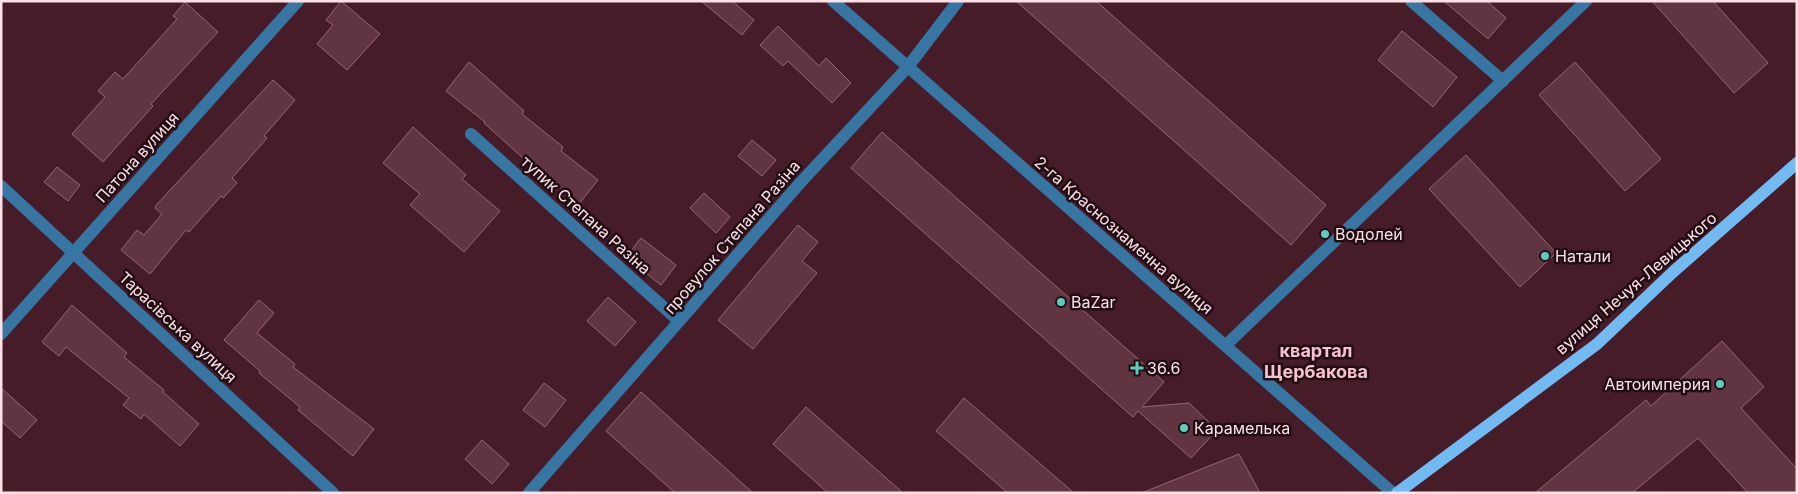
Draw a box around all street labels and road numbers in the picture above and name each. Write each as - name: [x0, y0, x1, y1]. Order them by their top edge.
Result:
- street label: Патона вулиця: [91, 108, 183, 206]
- street label: тупик Степана Разіна: [517, 151, 655, 279]
- street label: 2-га Краснознаменна вулиця: [1031, 152, 1217, 318]
- street label: провулок Степана Разіна: [660, 156, 804, 318]
- street label: вулиця Нечуя-Левицького: [1551, 208, 1721, 358]
- street label: Тарасівська вулиця: [115, 267, 241, 387]

